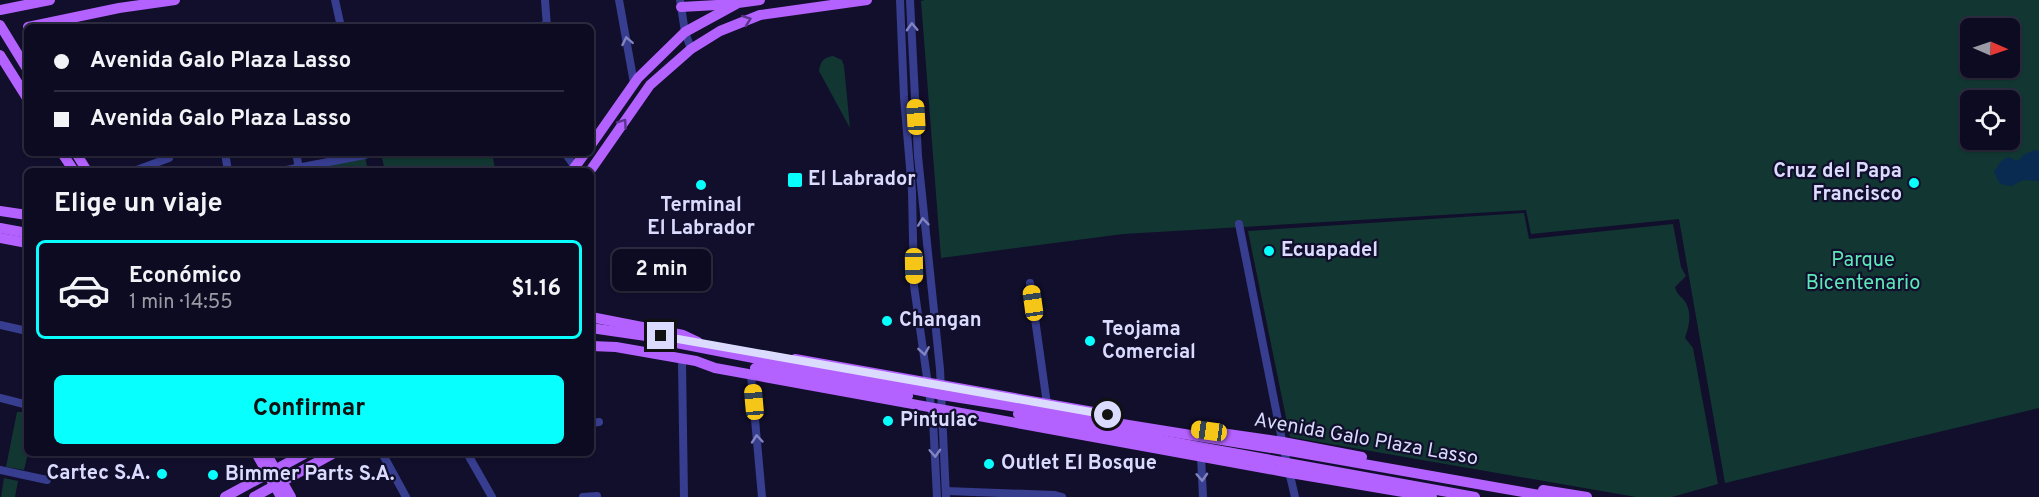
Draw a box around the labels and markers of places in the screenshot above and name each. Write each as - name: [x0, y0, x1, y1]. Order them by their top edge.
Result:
- place label: Cruz del Papa Francisco: [1773, 159, 1902, 208]
- place label: El Labrador: [808, 167, 916, 193]
- marker: El Labrador: [786, 171, 804, 189]
- marker: Cruz del Papa Francisco: [1907, 176, 1921, 190]
- marker: Terminal El Labrador: [694, 178, 708, 192]
- place label: Terminal El Labrador: [647, 193, 755, 242]
- place label: Ecuapadel: [1281, 238, 1378, 264]
- marker: Ecuapadel: [1262, 244, 1276, 258]
- place label: Changan: [899, 308, 982, 334]
- marker: Changan: [880, 314, 894, 328]
- place label: Teojama Comercial: [1102, 317, 1196, 366]
- marker: Teojama Comercial: [1083, 334, 1097, 348]
- place label: Pintulac: [900, 408, 978, 434]
- marker: Pintulac: [881, 414, 895, 428]
- place label: Outlet El Bosque: [1001, 451, 1157, 477]
- marker: Outlet El Bosque: [982, 457, 996, 471]
- place label: Cartec S.A.: [47, 461, 150, 487]
- place label: Bimmer Parts S.A.: [225, 462, 395, 488]
- marker: Cartec S.A.: [155, 467, 169, 481]
- marker: Bimmer Parts S.A.: [206, 468, 220, 482]

